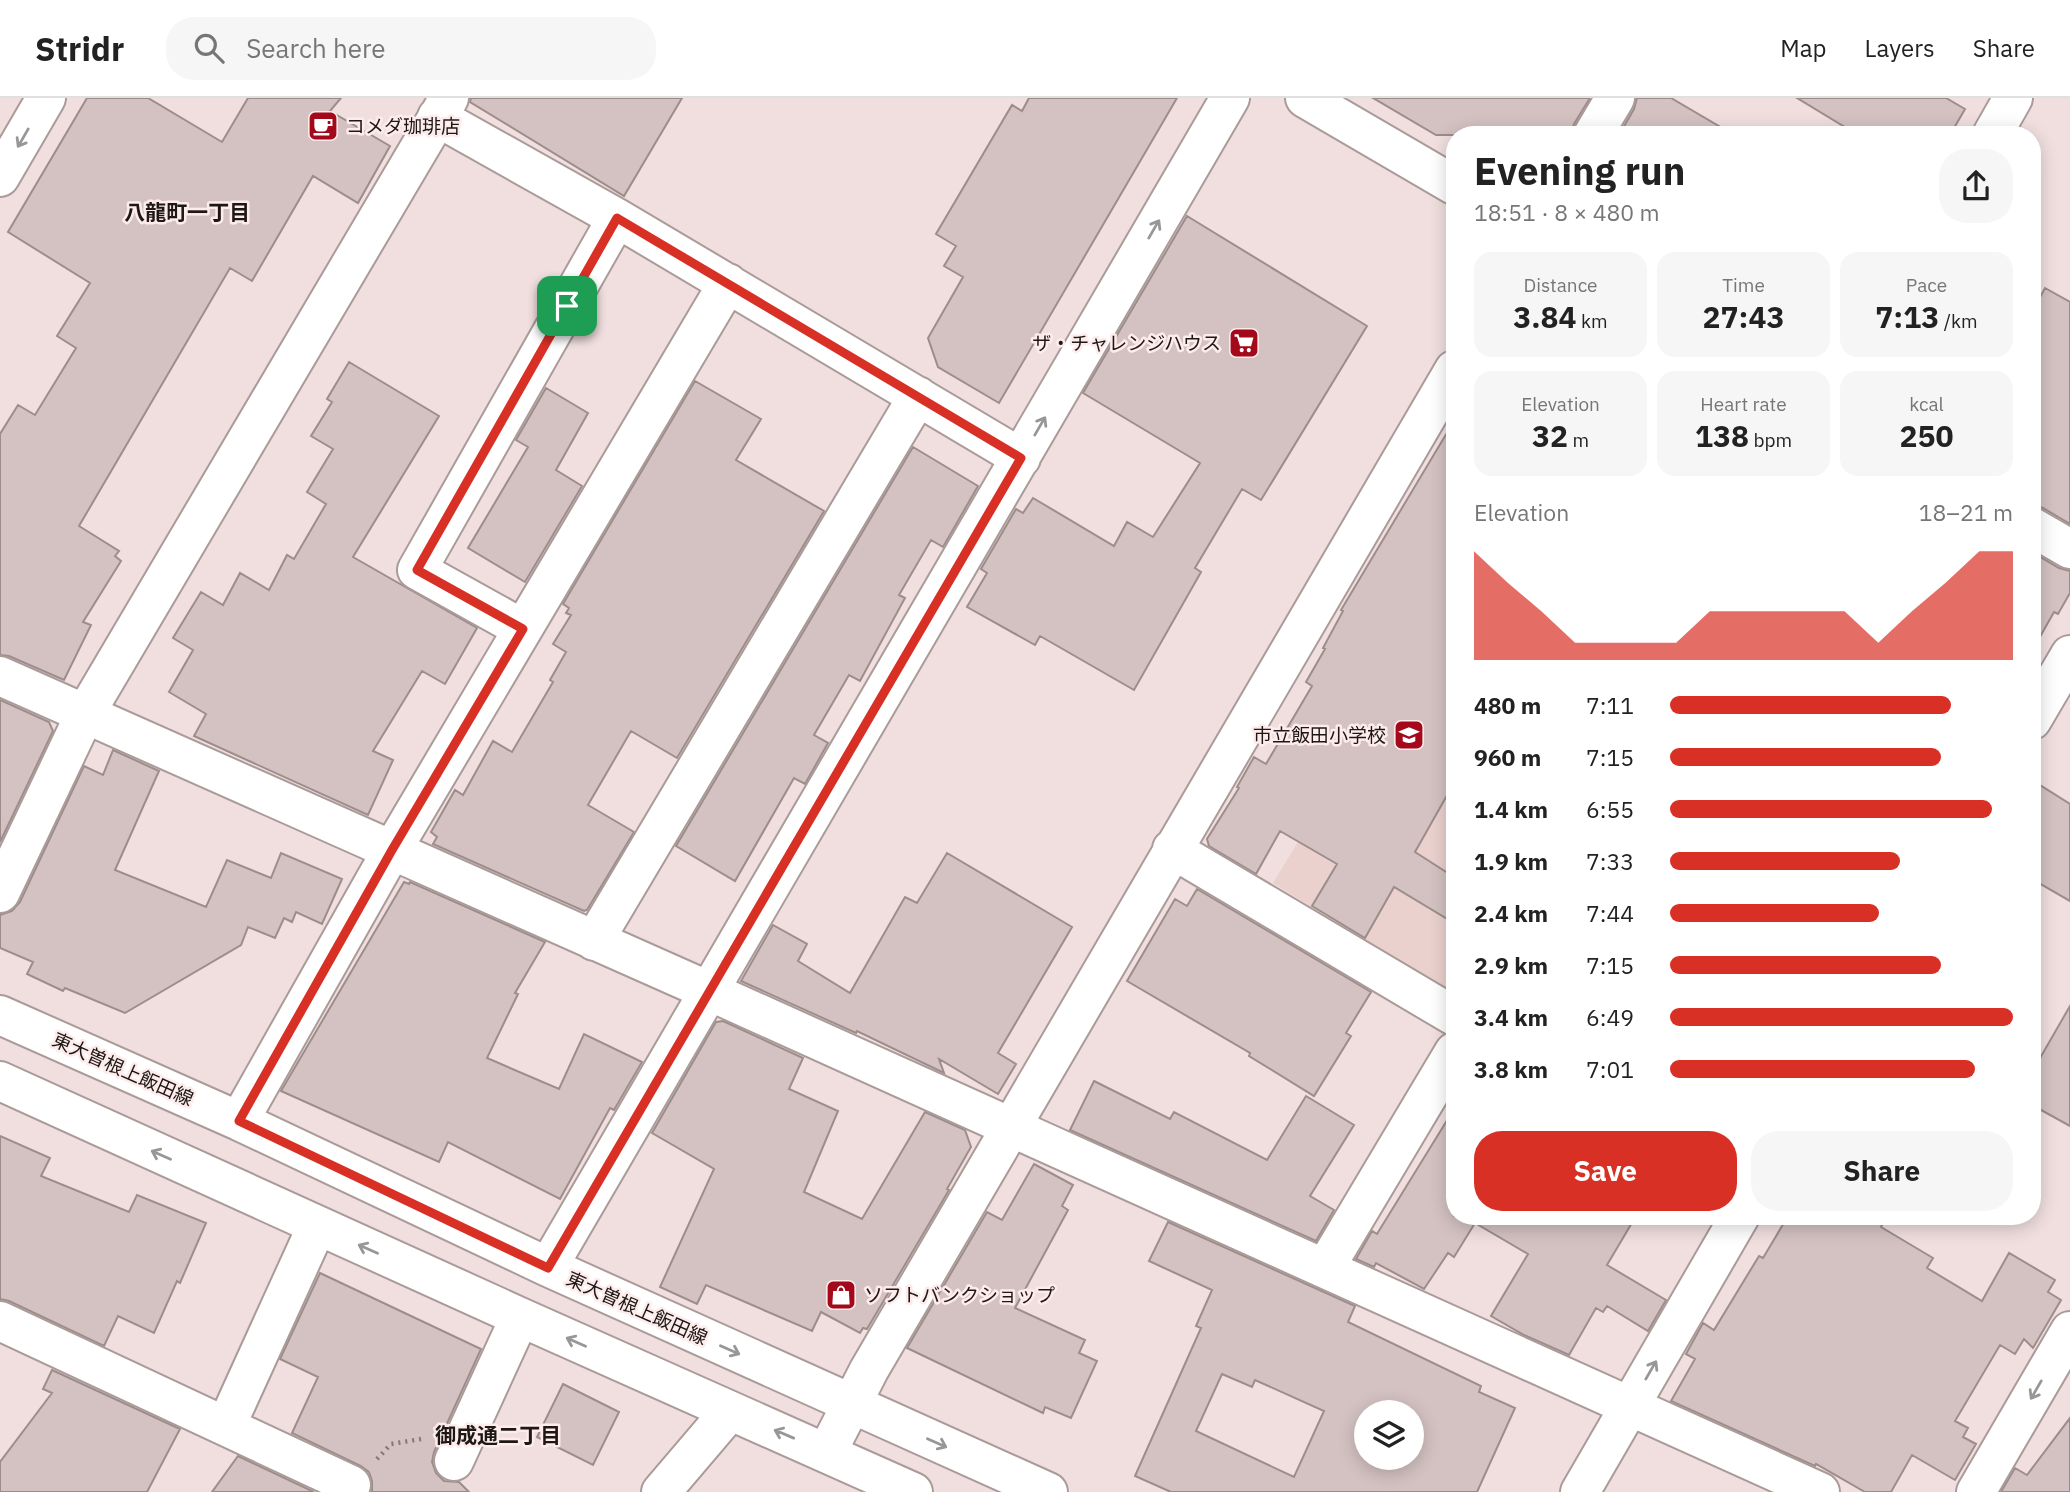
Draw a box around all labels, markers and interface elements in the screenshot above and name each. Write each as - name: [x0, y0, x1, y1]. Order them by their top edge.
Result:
- search box: [166, 17, 656, 80]
- text: Stridr: [35, 27, 124, 70]
- icon: search: [190, 29, 228, 67]
- text: Search here: [246, 31, 386, 65]
- text: Map: [1780, 32, 1827, 64]
- text: Layers: [1865, 32, 1935, 64]
- text: Share: [1973, 32, 2035, 64]
- cafe icon: コメダ珈琲店: [306, 109, 340, 143]
- place label: コメダ珈琲店: [346, 114, 460, 138]
- one-way arrow: [16, 127, 30, 147]
- text: Evening run: [1474, 146, 1685, 195]
- button: share: [1939, 149, 2013, 223]
- text: 18:51 · 8 × 480 m: [1474, 197, 1660, 227]
- district label: 八龍町一丁目: [124, 198, 250, 226]
- one-way arrow: [1147, 220, 1161, 240]
- text: Distance: [1523, 273, 1598, 297]
- text: Time: [1722, 273, 1765, 297]
- text: Pace: [1906, 273, 1947, 297]
- pin: [537, 276, 597, 336]
- icon: arrive: [548, 287, 586, 325]
- text: 3.84: [1513, 297, 1577, 336]
- text: 27:43: [1703, 297, 1784, 336]
- text: 7:13: [1875, 297, 1939, 336]
- text: km: [1577, 309, 1608, 333]
- text: /km: [1939, 309, 1978, 333]
- supermarket icon: ザ・チャレンジハウス: [1227, 326, 1261, 360]
- place label: ザ・チャレンジハウス: [1032, 331, 1221, 355]
- text: Elevation: [1521, 392, 1600, 416]
- text: Heart rate: [1700, 392, 1787, 416]
- text: kcal: [1909, 392, 1944, 416]
- one-way arrow: [1033, 416, 1047, 436]
- text: 32: [1532, 416, 1568, 455]
- text: 138: [1695, 416, 1749, 455]
- text: 250: [1900, 416, 1954, 455]
- text: m: [1568, 428, 1589, 452]
- text: bpm: [1749, 428, 1792, 452]
- text: Elevation: [1474, 497, 1569, 527]
- text: 18–21 m: [1919, 497, 2013, 527]
- text: 480 m: [1474, 690, 1541, 720]
- text: 7:11: [1586, 690, 1634, 720]
- school or university icon: 市立飯田小学校: [1392, 718, 1426, 752]
- place label: 市立飯田小学校: [1253, 723, 1386, 747]
- text: 960 m: [1474, 742, 1541, 772]
- text: 7:15: [1586, 742, 1634, 772]
- text: 1.4 km: [1474, 794, 1548, 824]
- text: 6:55: [1586, 794, 1634, 824]
- text: 1.9 km: [1474, 846, 1548, 876]
- text: 7:33: [1586, 846, 1634, 876]
- text: 2.4 km: [1474, 898, 1548, 928]
- text: 7:44: [1586, 898, 1634, 928]
- text: 2.9 km: [1474, 950, 1548, 980]
- text: 7:15: [1586, 950, 1634, 980]
- text: 3.4 km: [1474, 1002, 1548, 1032]
- text: 6:49: [1586, 1002, 1634, 1032]
- street label: 東大曽根上飯田線: [49, 1027, 197, 1111]
- text: 3.8 km: [1474, 1054, 1548, 1084]
- text: 7:01: [1586, 1054, 1634, 1084]
- button: Save: [1474, 1131, 1737, 1211]
- button: Share: [1751, 1131, 2013, 1211]
- one-way arrow: [151, 1148, 172, 1161]
- one-way arrow: [358, 1242, 379, 1255]
- street label: 東大曽根上飯田線: [563, 1266, 711, 1350]
- shop icon: ソフトバンクショップ: [824, 1278, 858, 1312]
- place label: ソフトバンクショップ: [864, 1283, 1055, 1307]
- one-way arrow: [565, 1335, 587, 1348]
- one-way arrow: [719, 1344, 740, 1357]
- one-way arrow: [1644, 1360, 1658, 1380]
- one-way arrow: [2028, 1380, 2042, 1400]
- map controls: [1354, 1400, 1424, 1470]
- button: layers: [1354, 1400, 1424, 1470]
- district label: 御成通二丁目: [435, 1421, 561, 1449]
- one-way arrow: [773, 1427, 795, 1440]
- one-way arrow: [926, 1437, 948, 1450]

